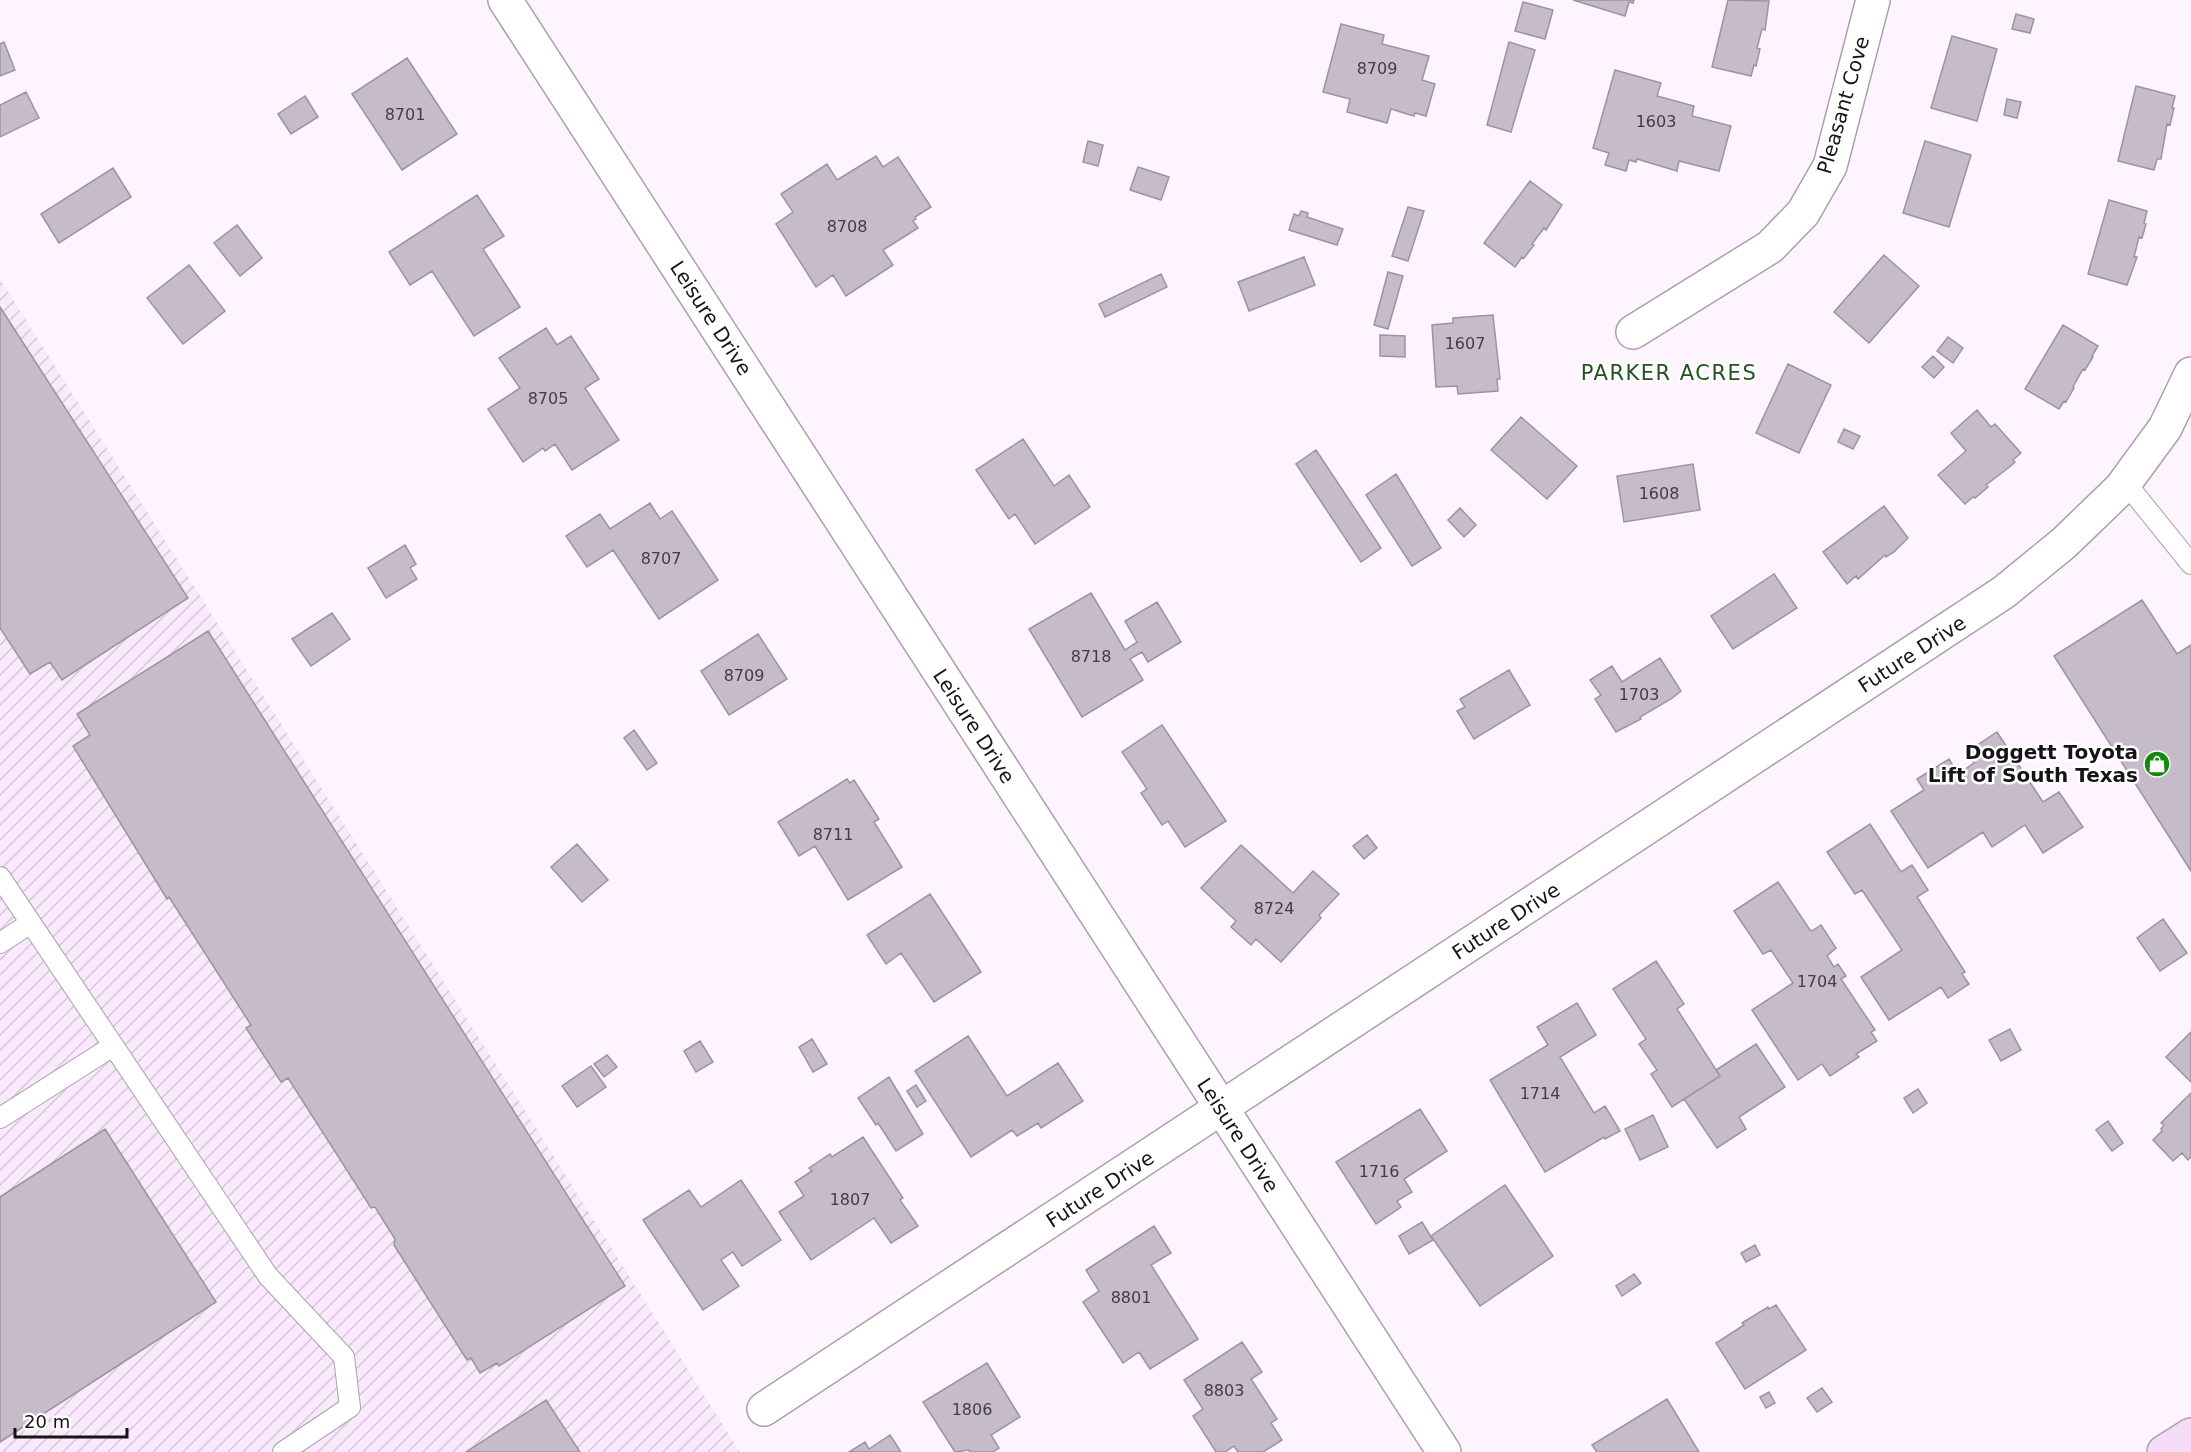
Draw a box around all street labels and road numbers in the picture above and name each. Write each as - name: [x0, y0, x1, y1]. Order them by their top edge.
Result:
- street label: Pleasant Cove: [1812, 33, 1874, 177]
- street label: Leisure Drive: [665, 256, 757, 380]
- street label: Future Drive: [1854, 610, 1970, 698]
- street label: Leisure Drive: [928, 664, 1020, 788]
- street label: Future Drive: [1448, 877, 1564, 965]
- street label: Leisure Drive: [1192, 1073, 1284, 1197]
- street label: Future Drive: [1042, 1145, 1158, 1233]

